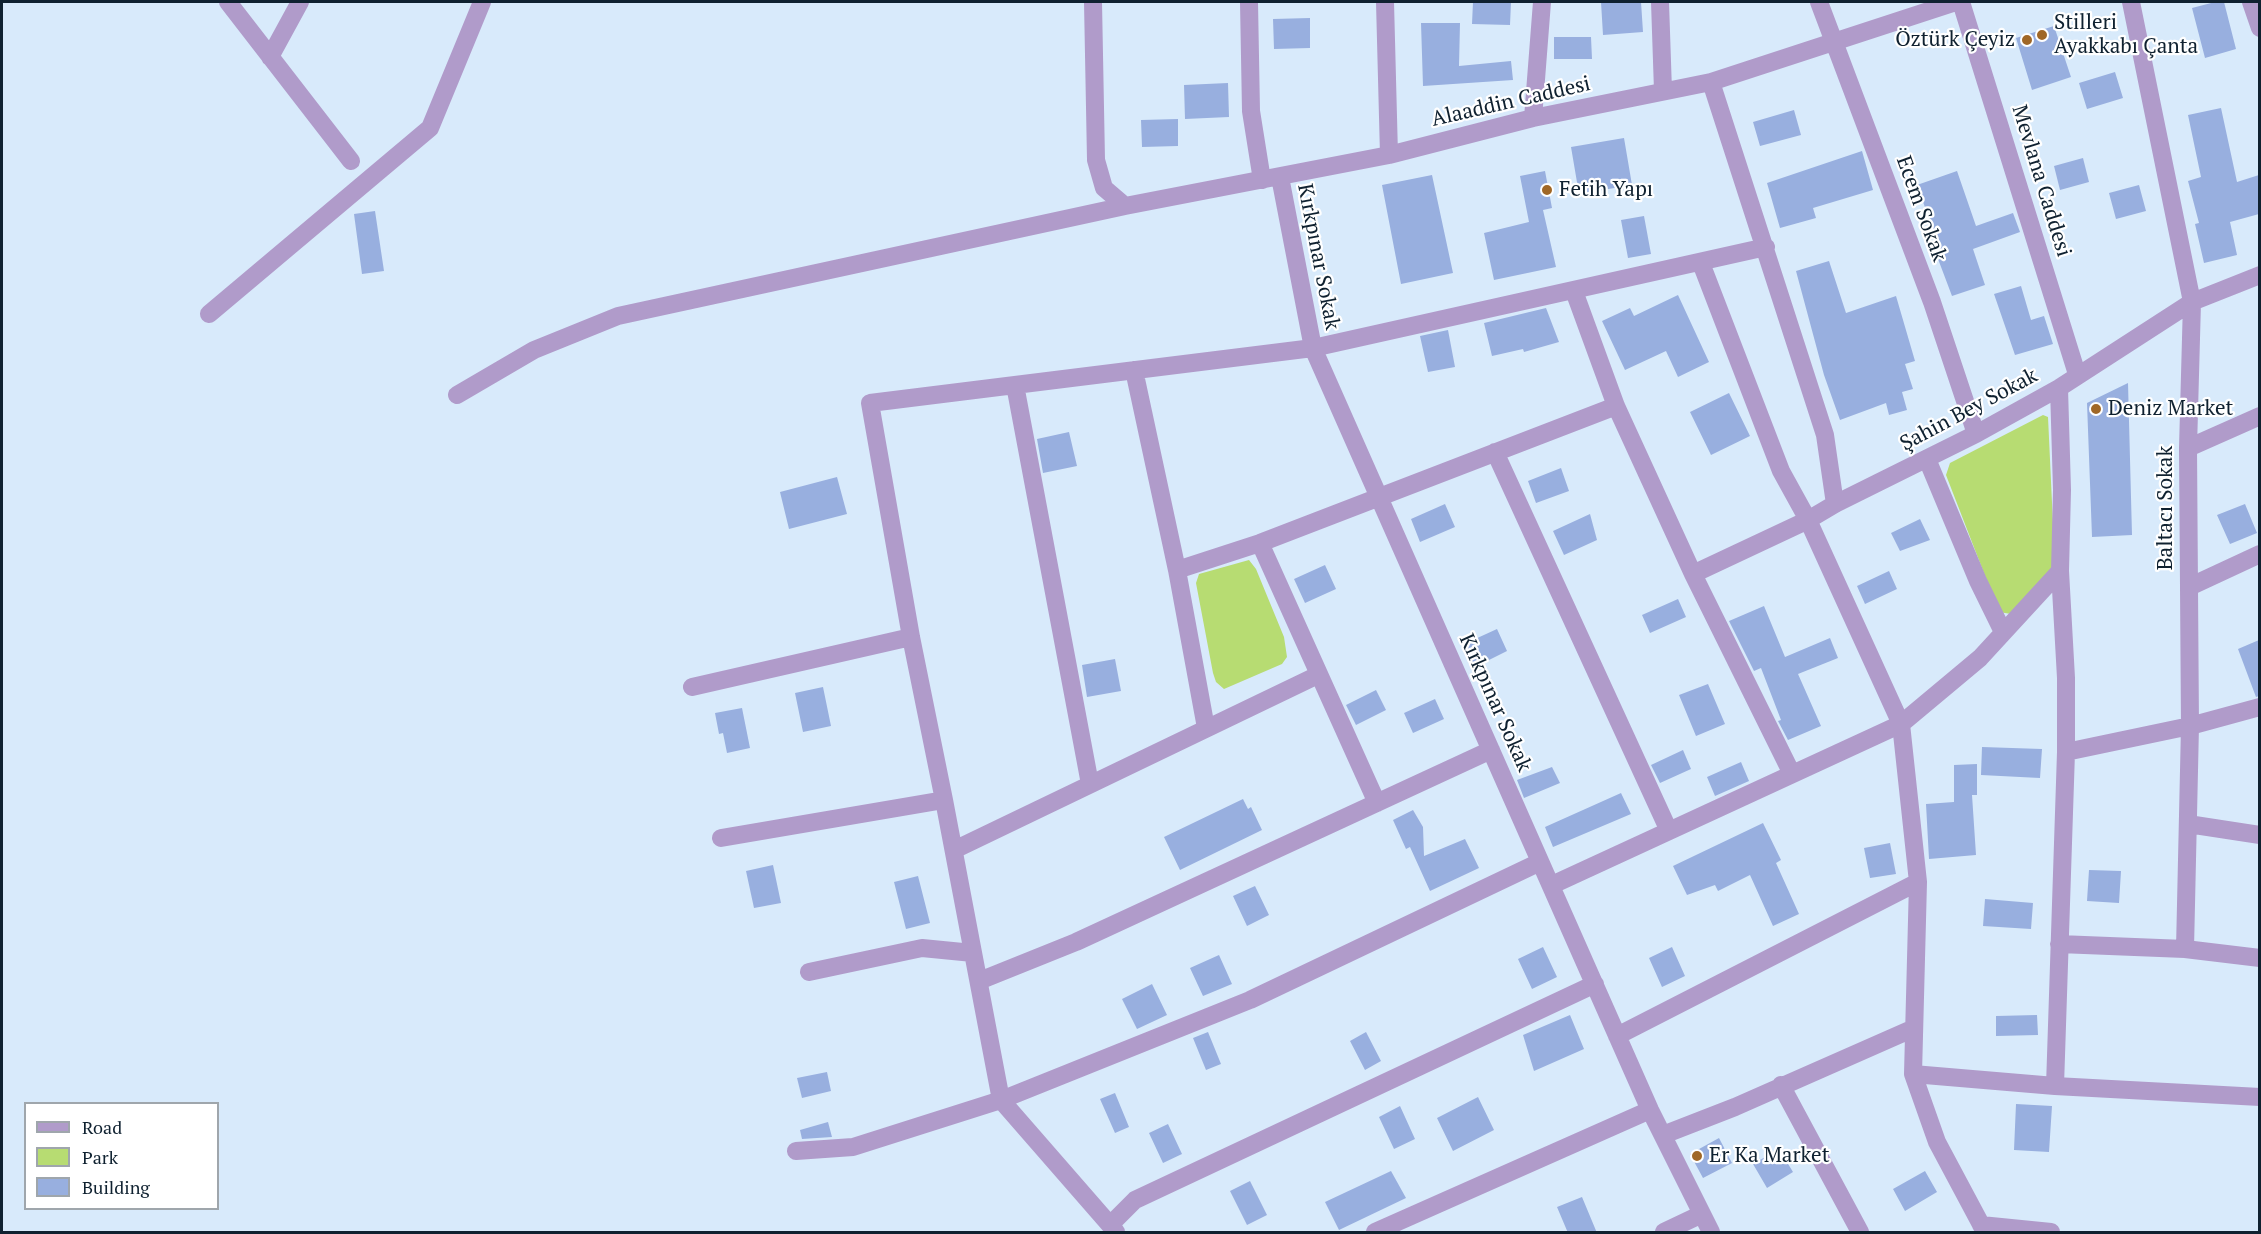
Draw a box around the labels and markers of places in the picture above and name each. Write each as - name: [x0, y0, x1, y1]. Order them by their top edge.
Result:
- place label: Stilleri Ayakkabı Çanta: [2054, 10, 2198, 60]
- place label: Öztürk Çeyiz: [1895, 27, 2015, 53]
- marker: Stilleri Ayakkabı Çanta: [2035, 28, 2049, 42]
- marker: Öztürk Çeyiz: [2020, 33, 2034, 47]
- place label: Fetih Yapı: [1559, 177, 1653, 203]
- marker: Fetih Yapı: [1540, 183, 1554, 197]
- place label: Deniz Market: [2108, 396, 2233, 422]
- marker: Deniz Market: [2089, 402, 2103, 416]
- place label: Er Ka Market: [1709, 1143, 1829, 1169]
- marker: Er Ka Market: [1690, 1149, 1704, 1163]

